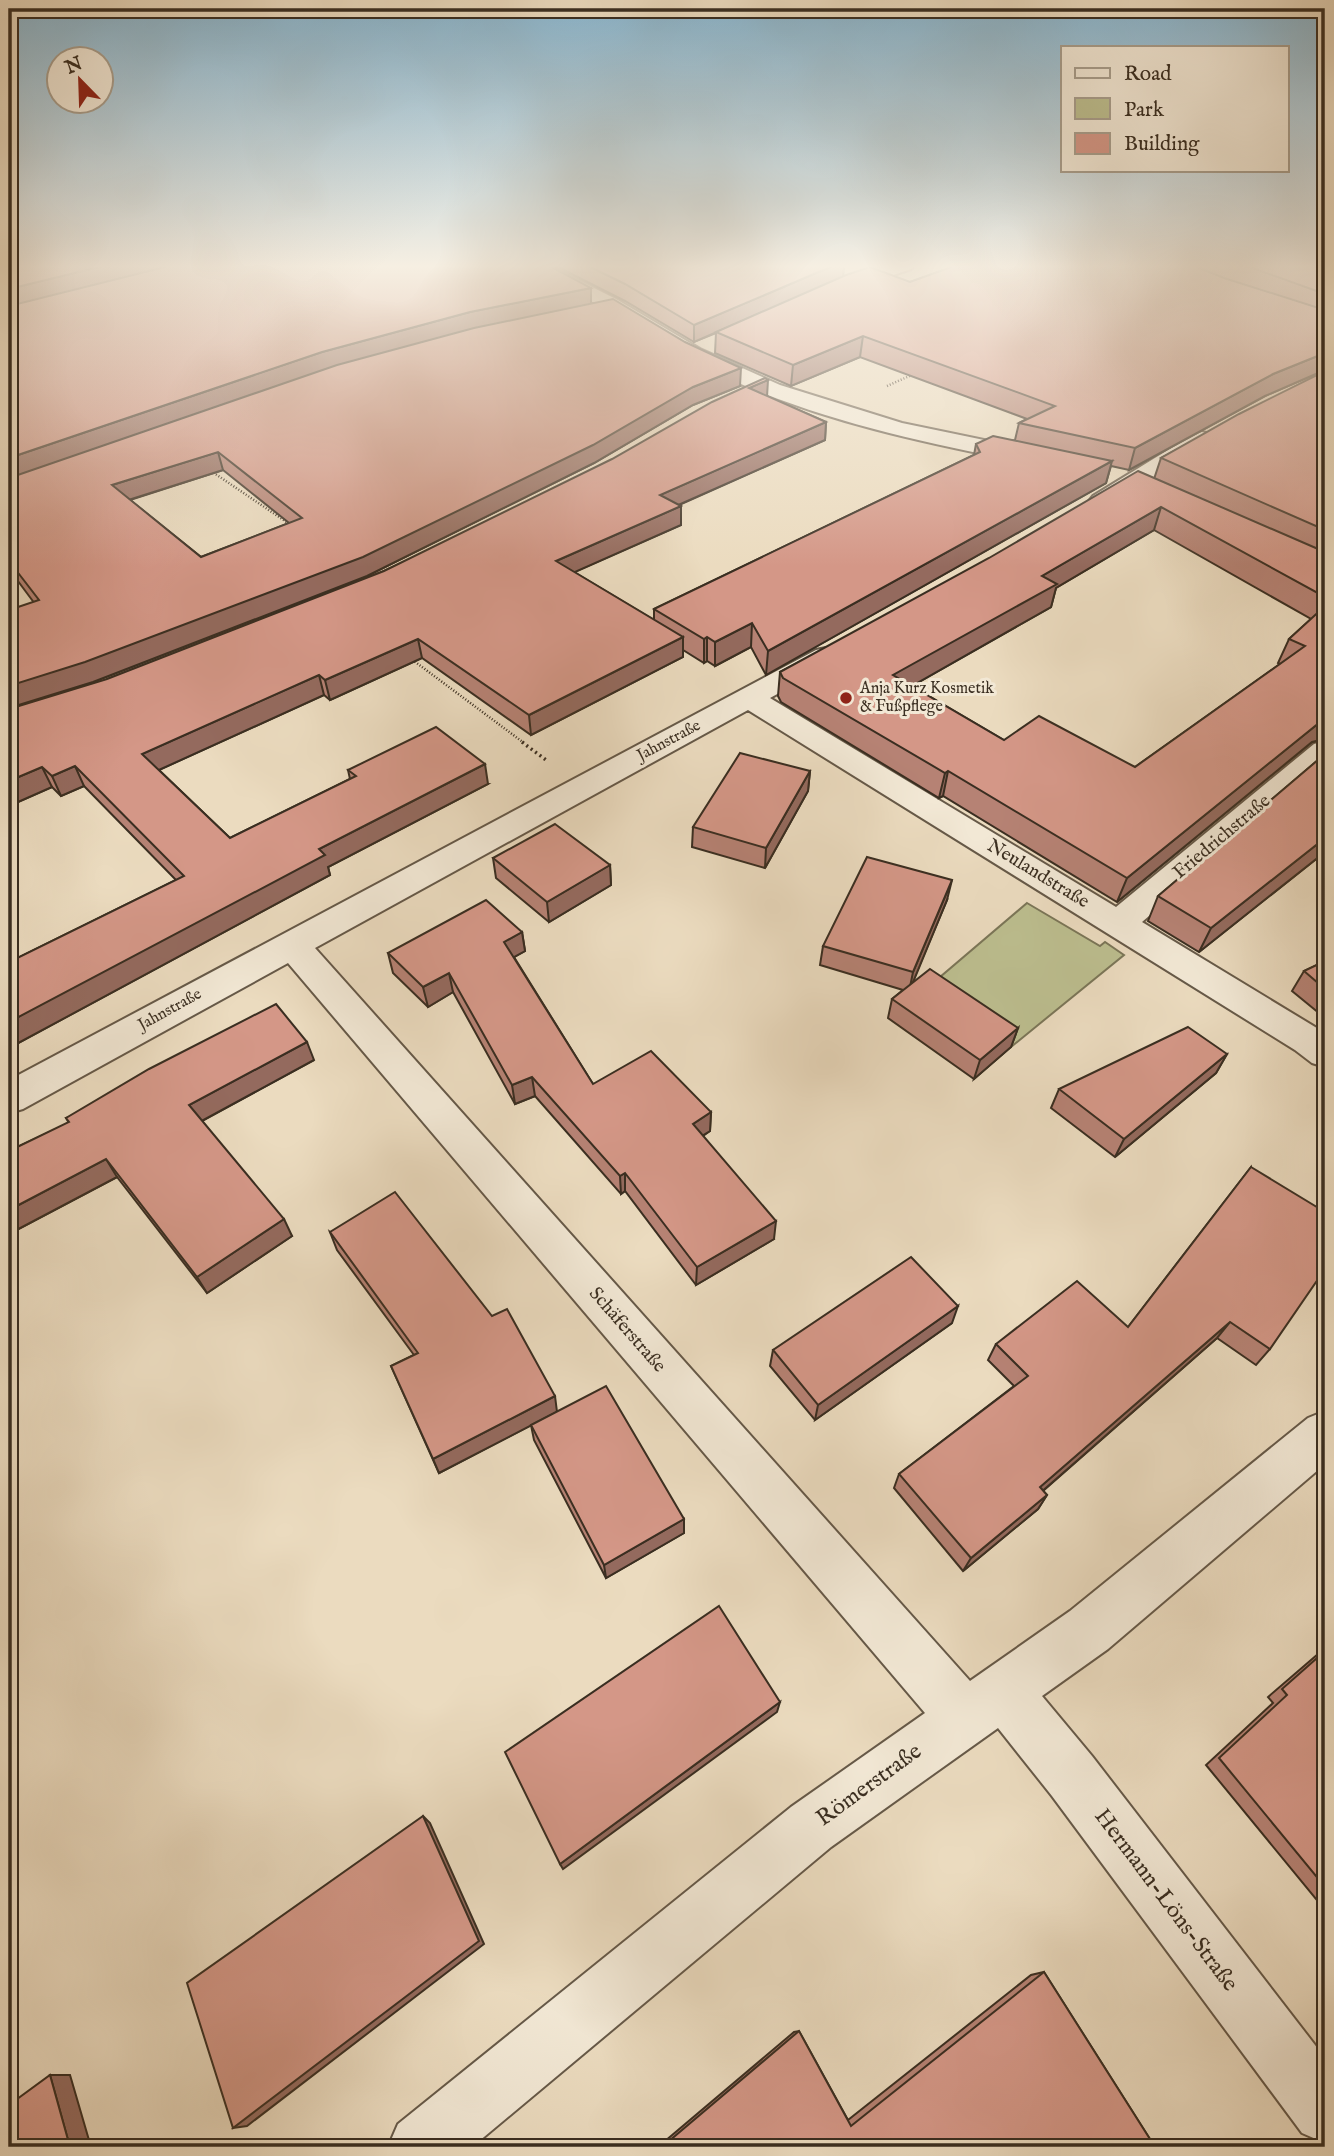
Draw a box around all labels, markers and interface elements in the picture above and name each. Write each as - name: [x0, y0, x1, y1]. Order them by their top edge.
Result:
- north arrow: [46, 46, 116, 116]
- legend: [1061, 46, 1288, 172]
- text: N: [61, 52, 87, 81]
- text: Road: [1124, 61, 1172, 88]
- text: Park: [1124, 97, 1165, 124]
- text: Building: [1124, 131, 1200, 158]
- place label: Anja Kurz Kosmetik & Fußpflege: [859, 679, 994, 717]
- marker: Anja Kurz Kosmetik & Fußpflege: [838, 690, 854, 706]
- street label: Jahnstraße: [632, 716, 704, 767]
- street label: Friedrichstraße: [1168, 789, 1276, 885]
- street label: Neulandstraße: [982, 834, 1094, 914]
- street label: Jahnstraße: [133, 984, 205, 1037]
- street label: Schäferstraße: [583, 1282, 671, 1378]
- street label: Römerstraße: [811, 1737, 927, 1833]
- street label: Hermann-Löns-Straße: [1088, 1803, 1244, 1997]

